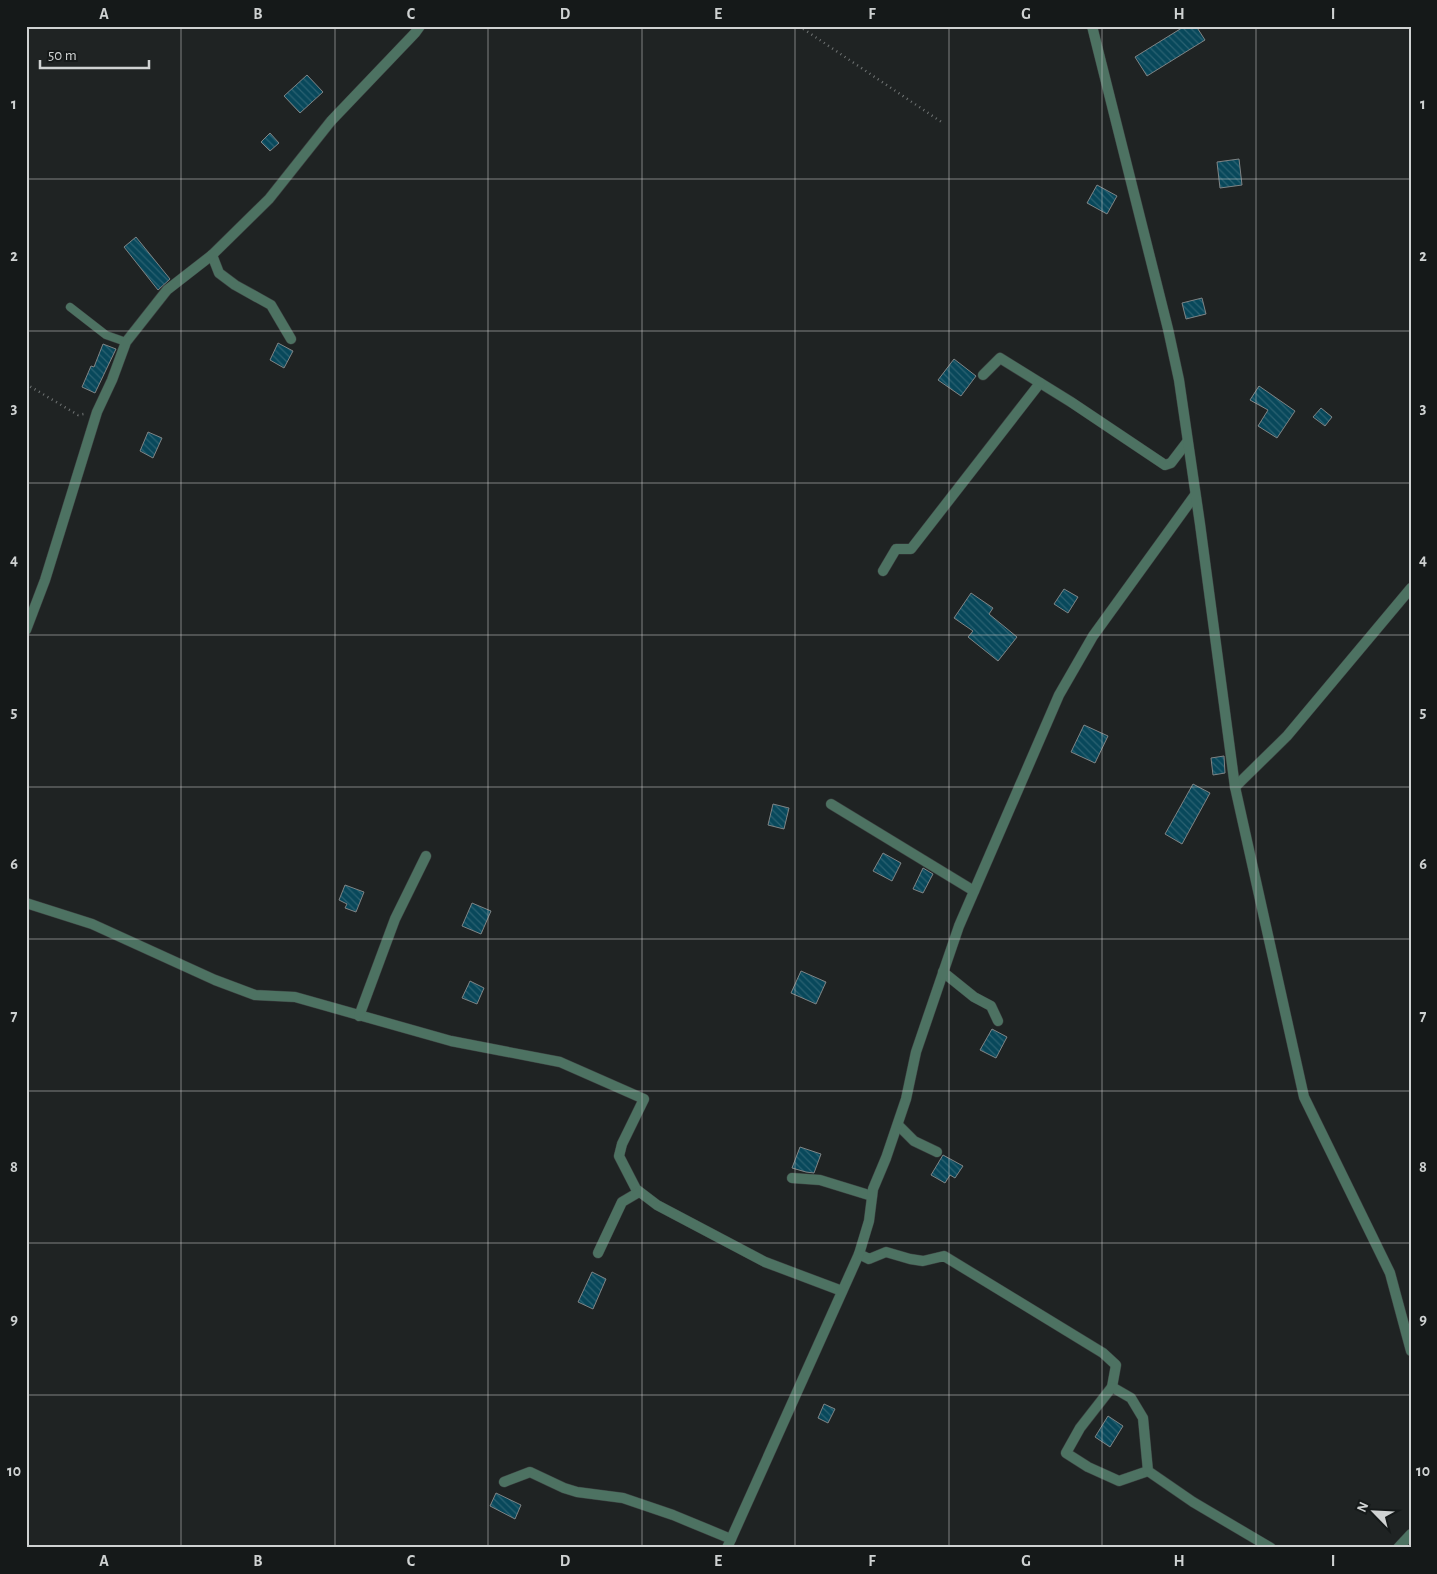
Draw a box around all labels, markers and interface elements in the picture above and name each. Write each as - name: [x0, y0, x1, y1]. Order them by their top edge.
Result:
- text: A: [99, 6, 109, 22]
- text: B: [253, 6, 263, 22]
- text: C: [407, 6, 416, 22]
- text: D: [560, 6, 571, 22]
- text: E: [714, 6, 722, 22]
- text: F: [868, 6, 876, 22]
- text: G: [1021, 6, 1031, 22]
- text: H: [1173, 6, 1185, 22]
- text: I: [1331, 6, 1335, 22]
- scale bar: [40, 38, 149, 70]
- text: 50 m: [48, 48, 77, 63]
- text: 1: [11, 96, 17, 112]
- text: 1: [1420, 96, 1426, 112]
- text: 2: [10, 248, 18, 264]
- text: 2: [1419, 248, 1427, 264]
- text: 3: [11, 400, 18, 416]
- text: 3: [1420, 400, 1427, 416]
- text: 4: [10, 552, 18, 568]
- text: 4: [1419, 552, 1427, 568]
- text: 5: [11, 704, 18, 720]
- text: 5: [1420, 704, 1427, 720]
- text: 6: [10, 856, 18, 872]
- text: 6: [1419, 856, 1427, 872]
- text: 7: [11, 1008, 18, 1024]
- text: 7: [1420, 1008, 1427, 1024]
- text: 8: [10, 1159, 18, 1175]
- text: 8: [1419, 1159, 1427, 1175]
- text: 9: [10, 1311, 18, 1327]
- text: 9: [1419, 1311, 1427, 1327]
- text: 10: [7, 1463, 21, 1479]
- text: 10: [1416, 1463, 1430, 1479]
- north arrow: [1350, 1486, 1400, 1536]
- text: N: [1355, 1500, 1371, 1514]
- text: A: [99, 1553, 109, 1569]
- text: B: [253, 1553, 263, 1569]
- text: C: [407, 1553, 416, 1569]
- text: D: [560, 1553, 571, 1569]
- text: E: [714, 1553, 722, 1569]
- text: F: [868, 1553, 876, 1569]
- text: G: [1021, 1553, 1031, 1569]
- text: H: [1173, 1553, 1185, 1569]
- text: I: [1331, 1553, 1335, 1569]

